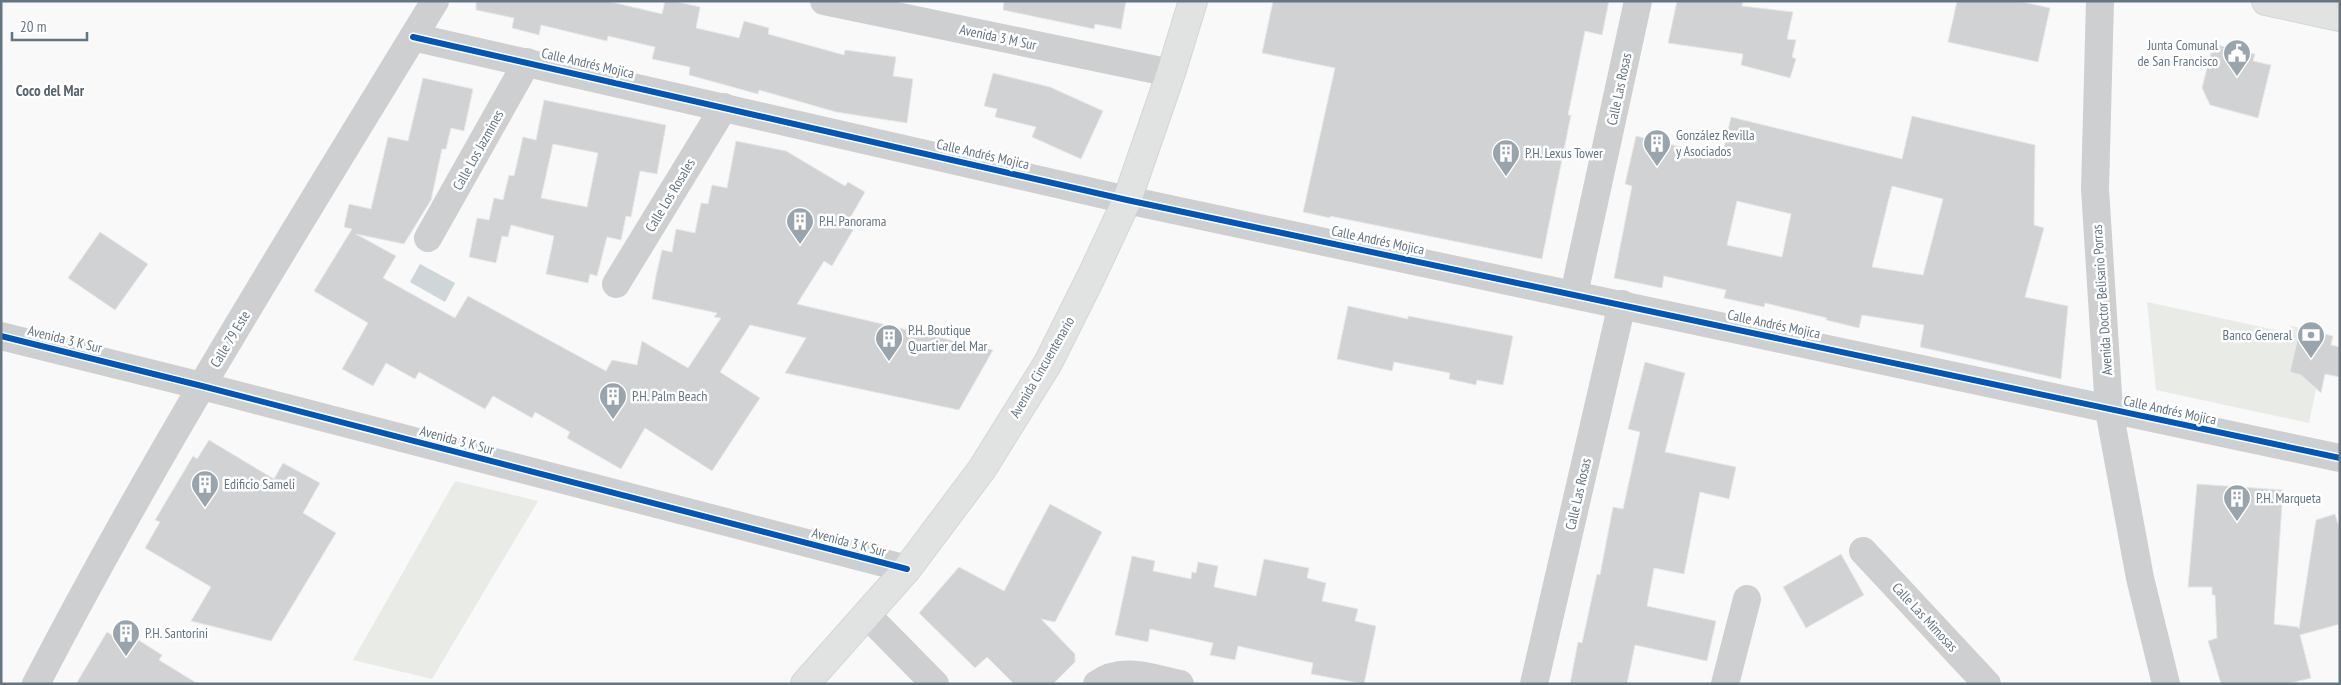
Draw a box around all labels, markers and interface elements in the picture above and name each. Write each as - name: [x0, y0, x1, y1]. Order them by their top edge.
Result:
- scale bar: [12, 10, 88, 42]
- text: 20 m: [20, 17, 46, 36]
- street label: Avenida 3 M Sur: [958, 20, 1038, 54]
- place label: Junta Comunal de San Francisco: [2138, 36, 2219, 70]
- public building icon: Junta Comunal de San Francisco: [2222, 38, 2252, 77]
- street label: Calle Andrés Mojica: [540, 44, 636, 82]
- street label: Calle Las Rosas: [1603, 51, 1635, 127]
- district label: Coco del Mar: [16, 81, 85, 100]
- street label: Calle Los Jazmines: [449, 107, 508, 193]
- place label: González Revilla y Asociados: [1676, 126, 1755, 160]
- building icon: González Revilla y Asociados: [1642, 128, 1672, 167]
- street label: Calle Andrés Mojica: [935, 135, 1031, 173]
- building icon: P.H. Lexus Tower: [1491, 138, 1521, 177]
- place label: P.H. Lexus Tower: [1525, 144, 1603, 162]
- street label: Calle Los Rosales: [641, 155, 699, 235]
- building icon: P.H. Panorama: [785, 206, 815, 245]
- place label: P.H. Panorama: [819, 212, 886, 230]
- street label: Calle Andrés Mojica: [1330, 221, 1426, 259]
- street label: Avenida Doctor Belisario Porras: [2088, 224, 2116, 376]
- street label: Calle Andrés Mojica: [1726, 305, 1822, 343]
- street label: Calle 79 Este: [206, 307, 254, 371]
- street label: Avenida Cincuentenario: [1006, 313, 1078, 421]
- bank icon: Banco General: [2296, 320, 2326, 359]
- street label: Avenida 3 K Sur: [26, 321, 104, 357]
- place label: P.H. Boutique Quartier del Mar: [908, 321, 988, 355]
- building icon: P.H. Boutique Quartier del Mar: [874, 323, 904, 362]
- place label: Banco General: [2223, 326, 2293, 344]
- building icon: P.H. Palm Beach: [598, 381, 628, 420]
- place label: P.H. Palm Beach: [632, 387, 707, 405]
- street label: Calle Andrés Mojica: [2122, 391, 2218, 429]
- street label: Avenida 3 K Sur: [418, 421, 496, 459]
- street label: Calle Las Rosas: [1561, 456, 1595, 532]
- building icon: Edificio Sameli: [190, 469, 220, 508]
- place label: Edificio Sameli: [224, 475, 295, 493]
- building icon: P.H. Marqueta: [2222, 483, 2252, 522]
- place label: P.H. Marqueta: [2256, 489, 2321, 507]
- street label: Avenida 3 K Sur: [810, 523, 888, 561]
- street label: Calle Las Mimosas: [1888, 579, 1962, 656]
- building icon: P.H. Santorini: [111, 618, 141, 657]
- place label: P.H. Santorini: [145, 624, 208, 642]

